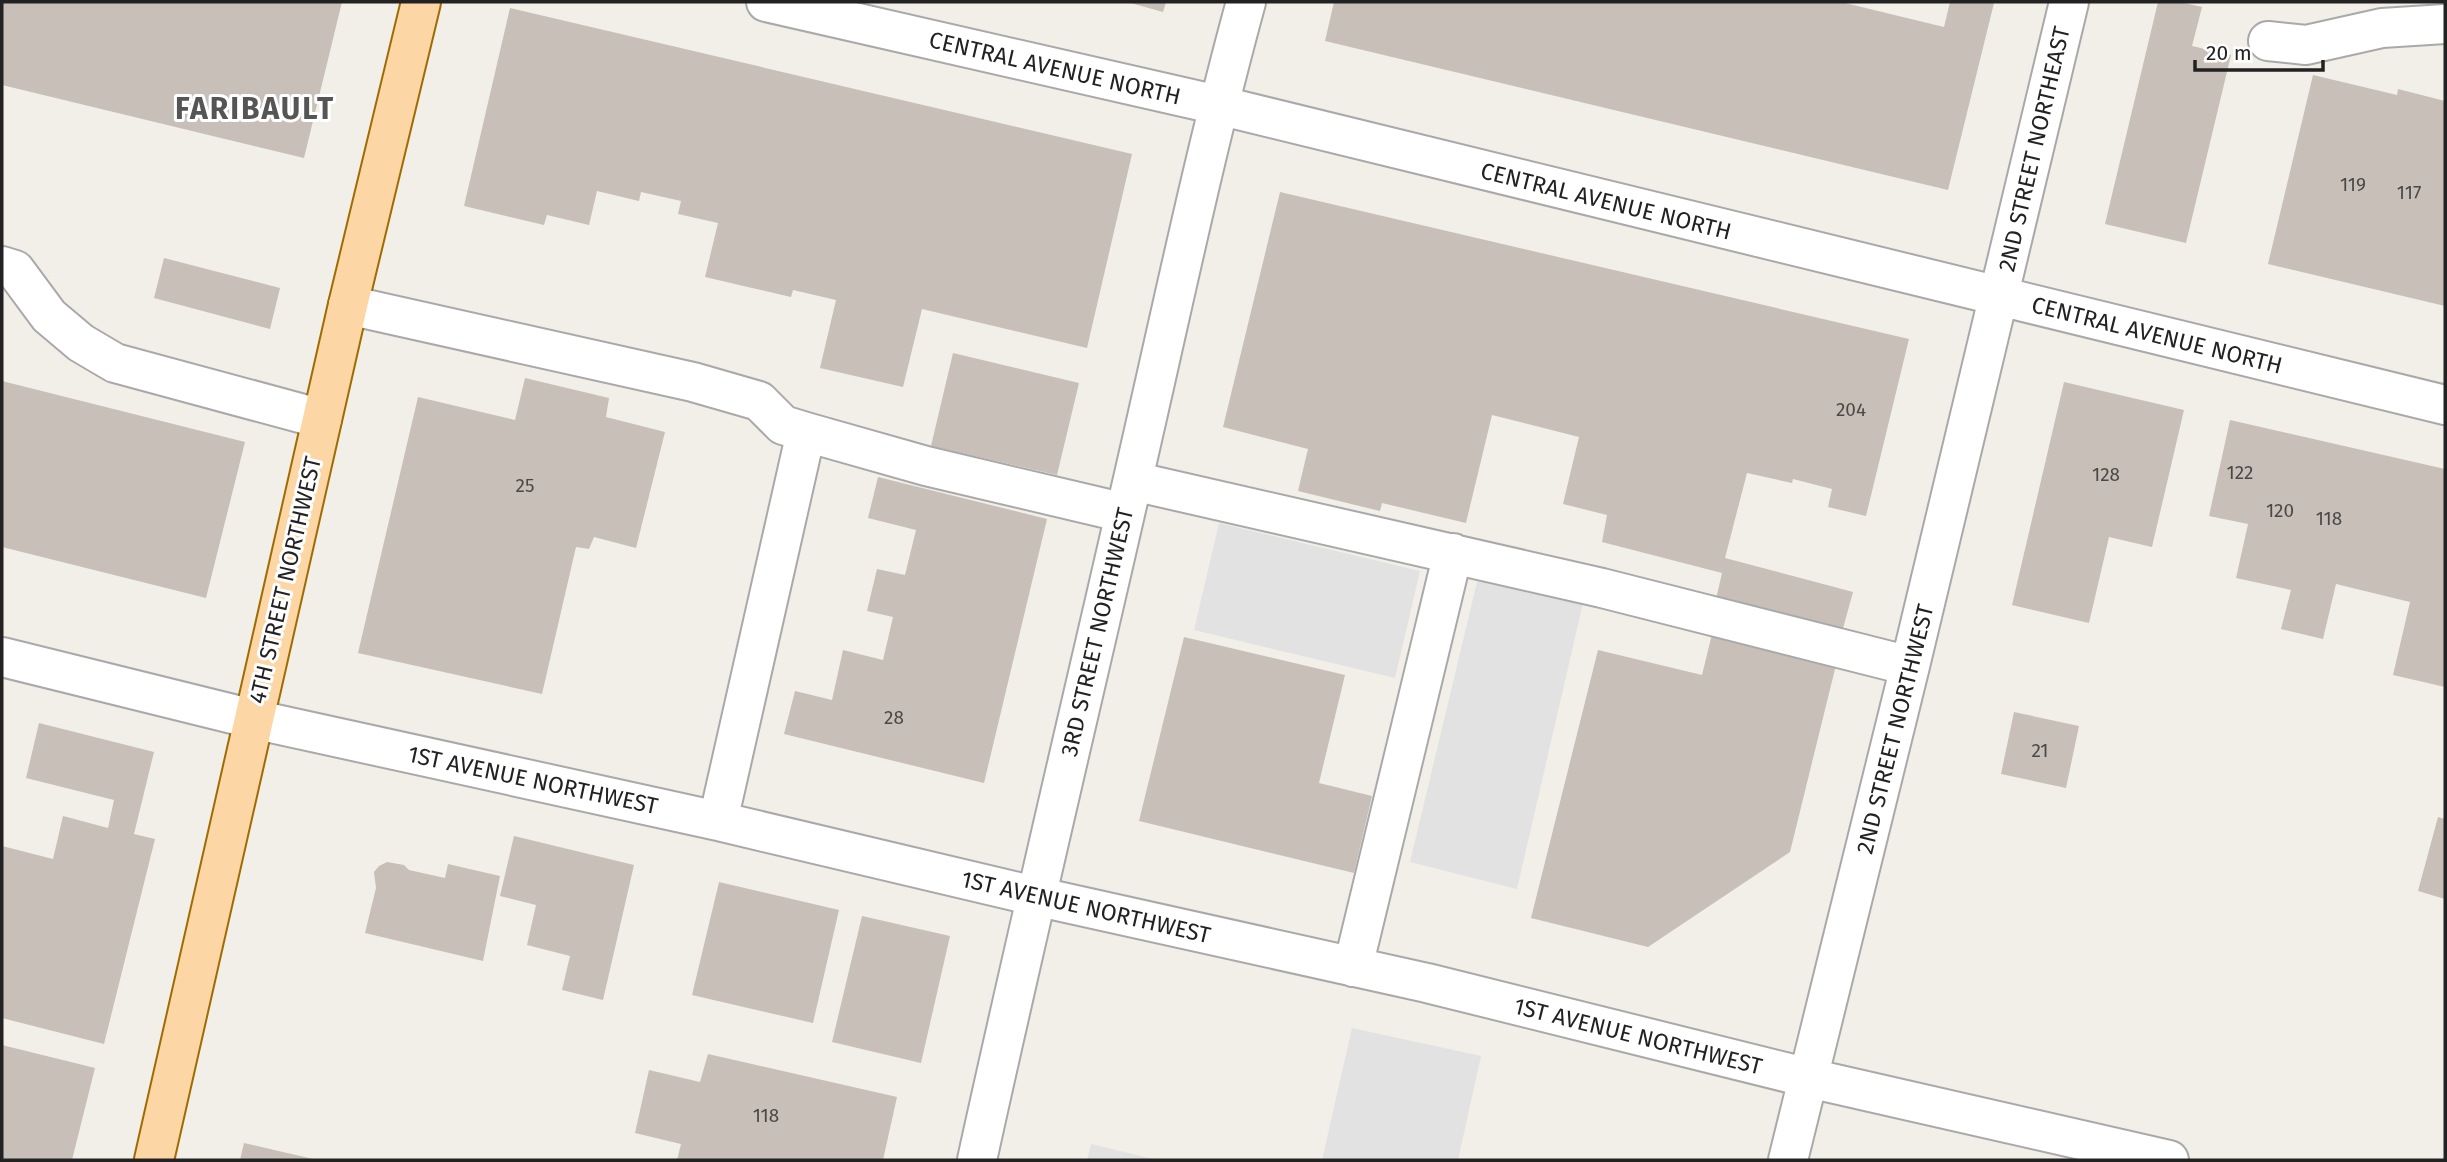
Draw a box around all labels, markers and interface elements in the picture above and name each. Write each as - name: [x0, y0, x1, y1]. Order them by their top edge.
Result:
- street label: 2ND STREET NORTHEAST: [1992, 24, 2076, 274]
- street label: CENTRAL AVENUE NORTH: [926, 25, 1184, 111]
- scale bar: [2195, 28, 2323, 72]
- text: 20 m: [2206, 40, 2252, 66]
- district label: FARIBAULT: [175, 91, 335, 127]
- street label: CENTRAL AVENUE NORTH: [1478, 156, 1734, 246]
- house number: 119: [2340, 173, 2366, 196]
- house number: 117: [2397, 181, 2421, 204]
- street label: CENTRAL AVENUE NORTH: [2029, 290, 2285, 380]
- house number: 204: [1836, 398, 1866, 421]
- street label: 4TH STREET NORTHWEST: [243, 454, 327, 706]
- house number: 122: [2226, 461, 2254, 484]
- house number: 128: [2092, 463, 2120, 486]
- house number: 25: [516, 474, 534, 497]
- house number: 120: [2266, 499, 2294, 522]
- street label: 3RD STREET NORTHWEST: [1055, 505, 1139, 759]
- house number: 118: [2316, 507, 2342, 530]
- street label: 2ND STREET NORTHWEST: [1850, 601, 1940, 857]
- house number: 28: [884, 706, 904, 729]
- house number: 21: [2031, 739, 2049, 762]
- street label: 1ST AVENUE NORTHWEST: [405, 740, 661, 820]
- street label: 1ST AVENUE NORTHWEST: [959, 865, 1213, 949]
- street label: 1ST AVENUE NORTHWEST: [1511, 992, 1765, 1080]
- house number: 118: [753, 1104, 779, 1127]

